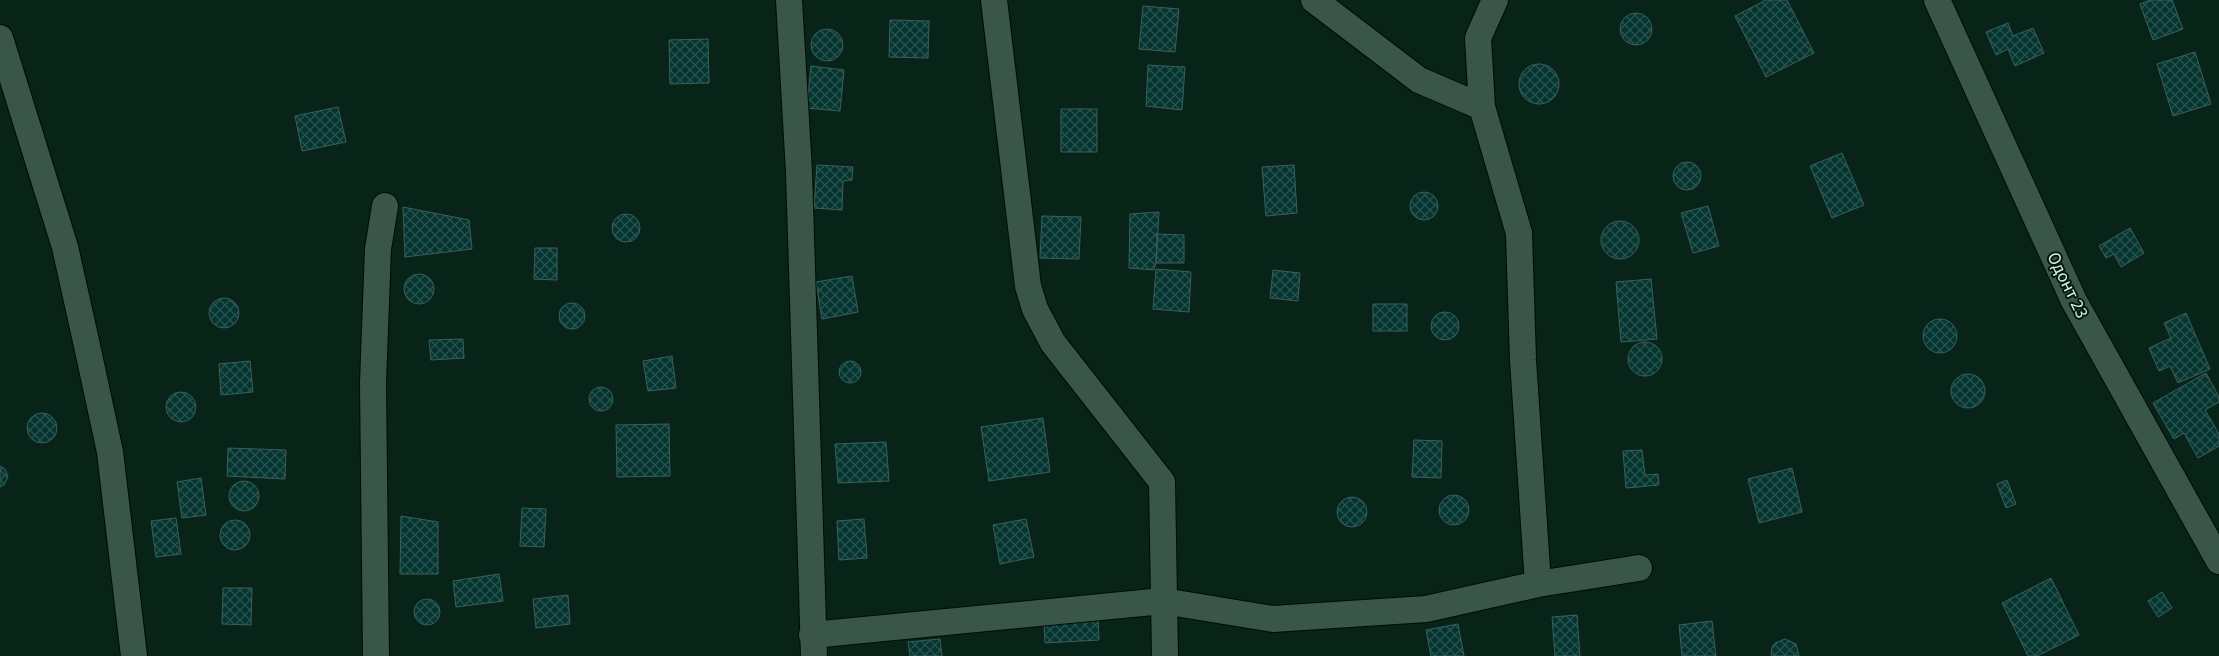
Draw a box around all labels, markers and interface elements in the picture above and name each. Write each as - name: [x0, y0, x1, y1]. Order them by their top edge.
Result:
- street label: Одонт 23: [2041, 248, 2094, 323]

